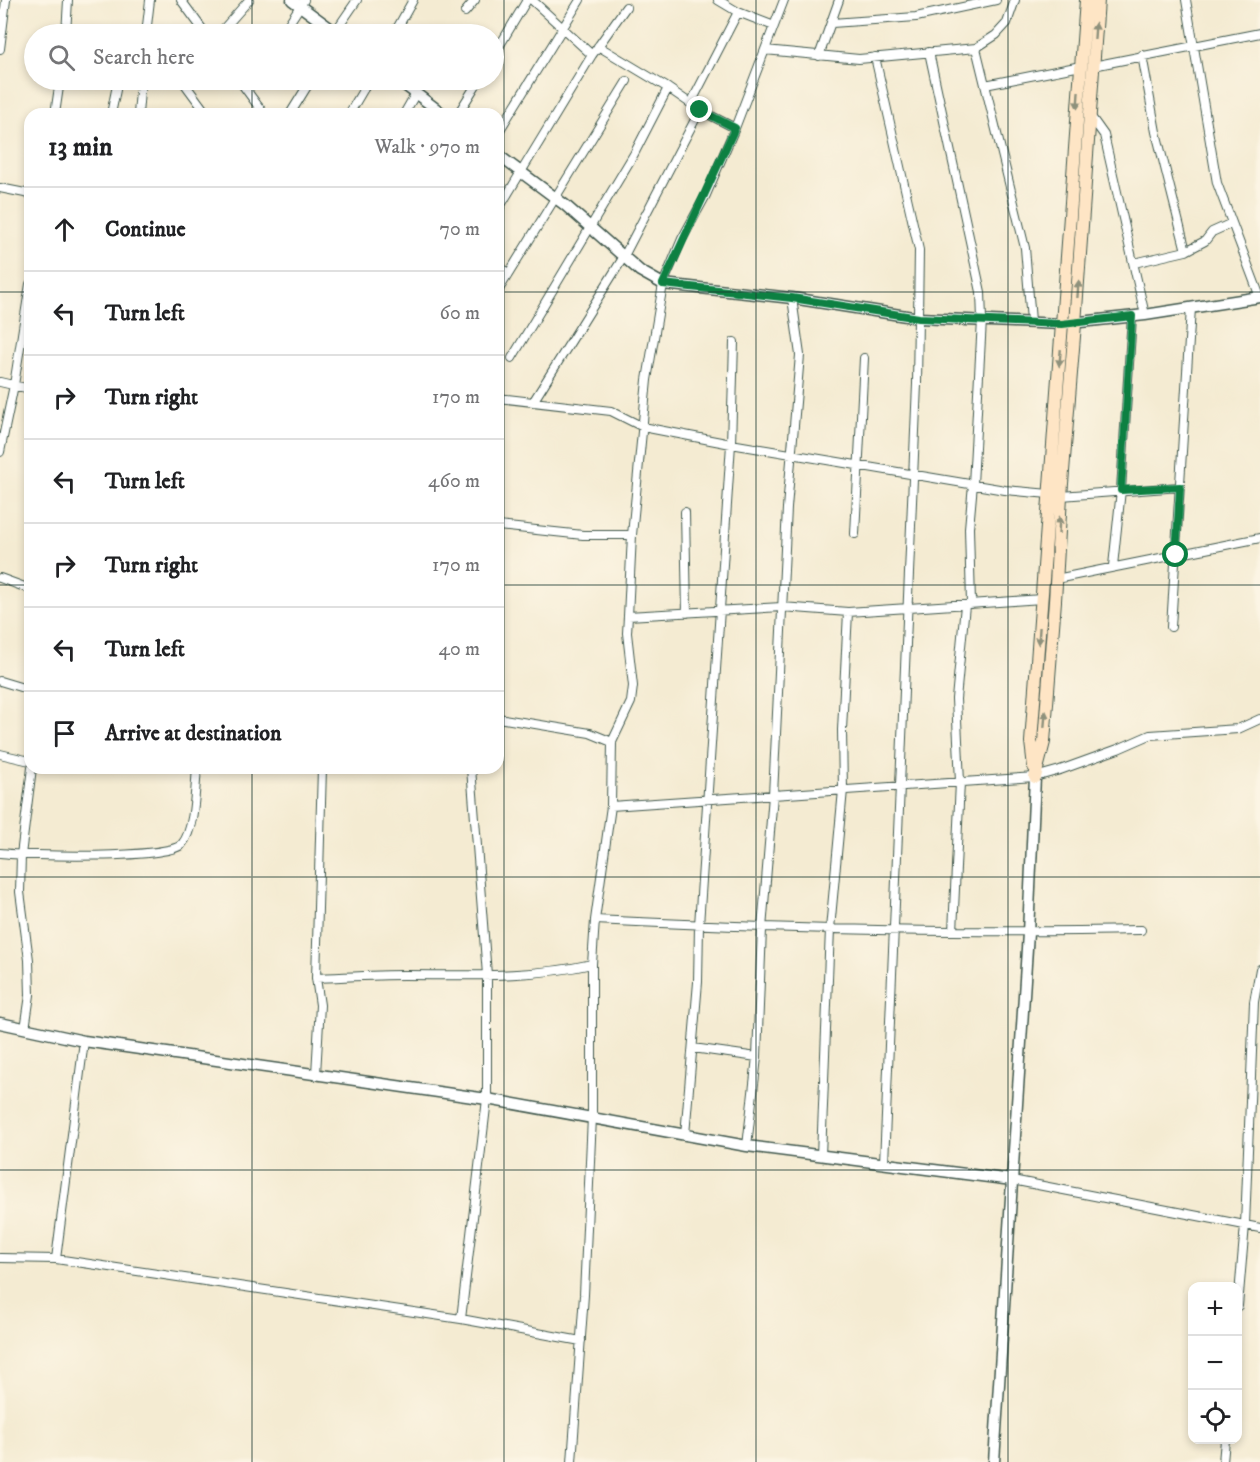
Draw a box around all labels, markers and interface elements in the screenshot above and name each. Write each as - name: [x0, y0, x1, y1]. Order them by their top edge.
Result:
- one-way arrow: [1091, 22, 1100, 41]
- search box: [24, 24, 504, 90]
- icon: search: [45, 41, 78, 74]
- text: Search here: [93, 44, 195, 71]
- one-way arrow: [1074, 91, 1083, 110]
- route end: [686, 96, 712, 122]
- text: 13 min: [48, 131, 113, 164]
- text: Walk · 970 m: [374, 135, 480, 160]
- icon: ahead: [48, 213, 81, 246]
- text: Continue: [105, 216, 186, 243]
- text: 70 m: [439, 217, 480, 242]
- one-way arrow: [1073, 279, 1082, 298]
- icon: left: [48, 297, 81, 330]
- text: Turn left: [105, 300, 185, 327]
- text: 60 m: [440, 301, 480, 326]
- one-way arrow: [1055, 348, 1065, 367]
- icon: right: [48, 381, 81, 414]
- text: Turn right: [105, 384, 198, 411]
- text: 170 m: [432, 385, 480, 410]
- icon: left: [48, 465, 81, 498]
- text: Turn left: [105, 468, 185, 495]
- text: 460 m: [428, 469, 480, 494]
- one-way arrow: [1055, 515, 1064, 534]
- route start: [1162, 541, 1188, 567]
- icon: right: [48, 549, 81, 582]
- text: Turn right: [105, 552, 198, 579]
- text: 170 m: [432, 553, 480, 578]
- one-way arrow: [1034, 626, 1044, 645]
- icon: left: [48, 633, 81, 666]
- text: Turn left: [105, 636, 185, 663]
- text: 40 m: [438, 637, 480, 662]
- one-way arrow: [1041, 710, 1050, 729]
- icon: arrive: [48, 717, 81, 750]
- text: Arrive at destination: [105, 720, 282, 747]
- map controls: [1188, 1282, 1242, 1444]
- button: +: [1188, 1282, 1242, 1336]
- button: −: [1188, 1336, 1242, 1390]
- button: locate: [1188, 1390, 1242, 1444]

